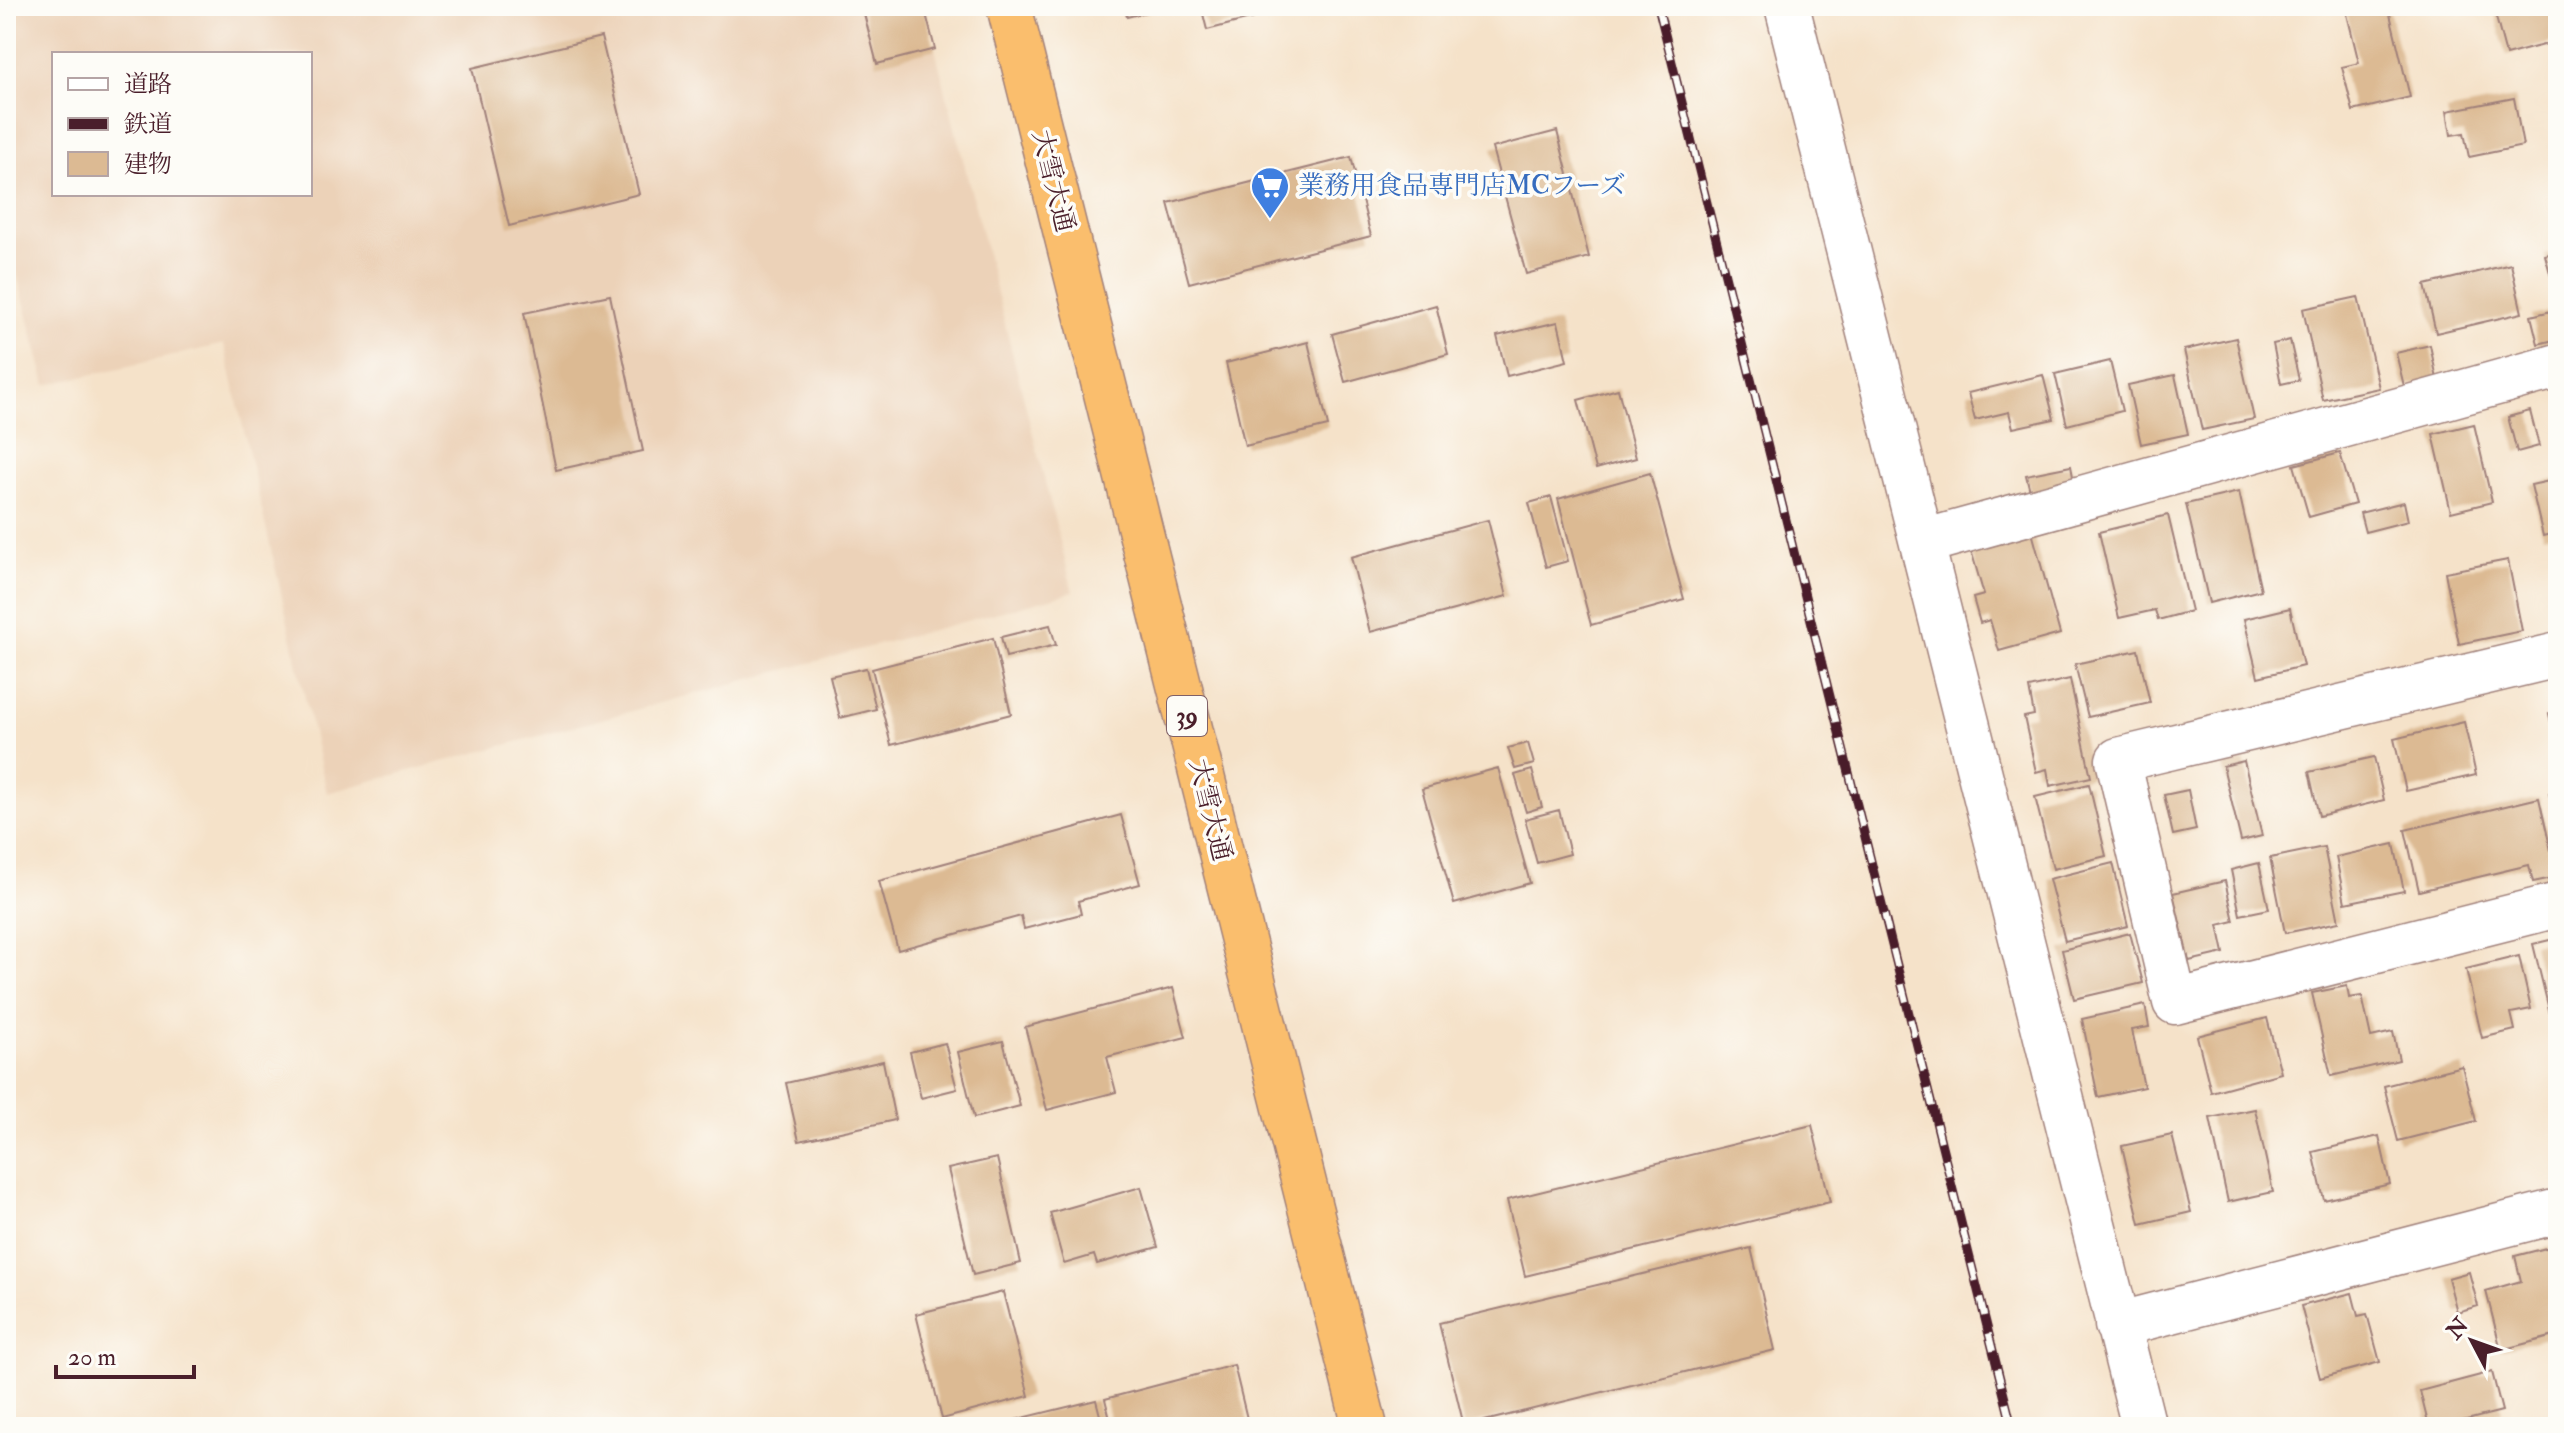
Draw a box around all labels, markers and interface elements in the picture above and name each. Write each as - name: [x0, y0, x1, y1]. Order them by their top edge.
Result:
- legend: [52, 52, 312, 196]
- text: 道路: [124, 69, 172, 100]
- text: 鉄道: [124, 109, 172, 140]
- street label: 大雪大通: [1025, 127, 1081, 235]
- text: 建物: [124, 149, 172, 180]
- supermarket icon: 業務用食品専門店MCフーズ: [1249, 165, 1291, 220]
- place label: 業務用食品専門店MCフーズ: [1298, 170, 1626, 202]
- road number: 39: [1167, 696, 1207, 736]
- street label: 大雪大通: [1182, 756, 1238, 864]
- north arrow: [2432, 1301, 2512, 1381]
- text: N: [2440, 1312, 2475, 1346]
- scale bar: [56, 1329, 194, 1379]
- text: 20 m: [68, 1342, 117, 1373]

